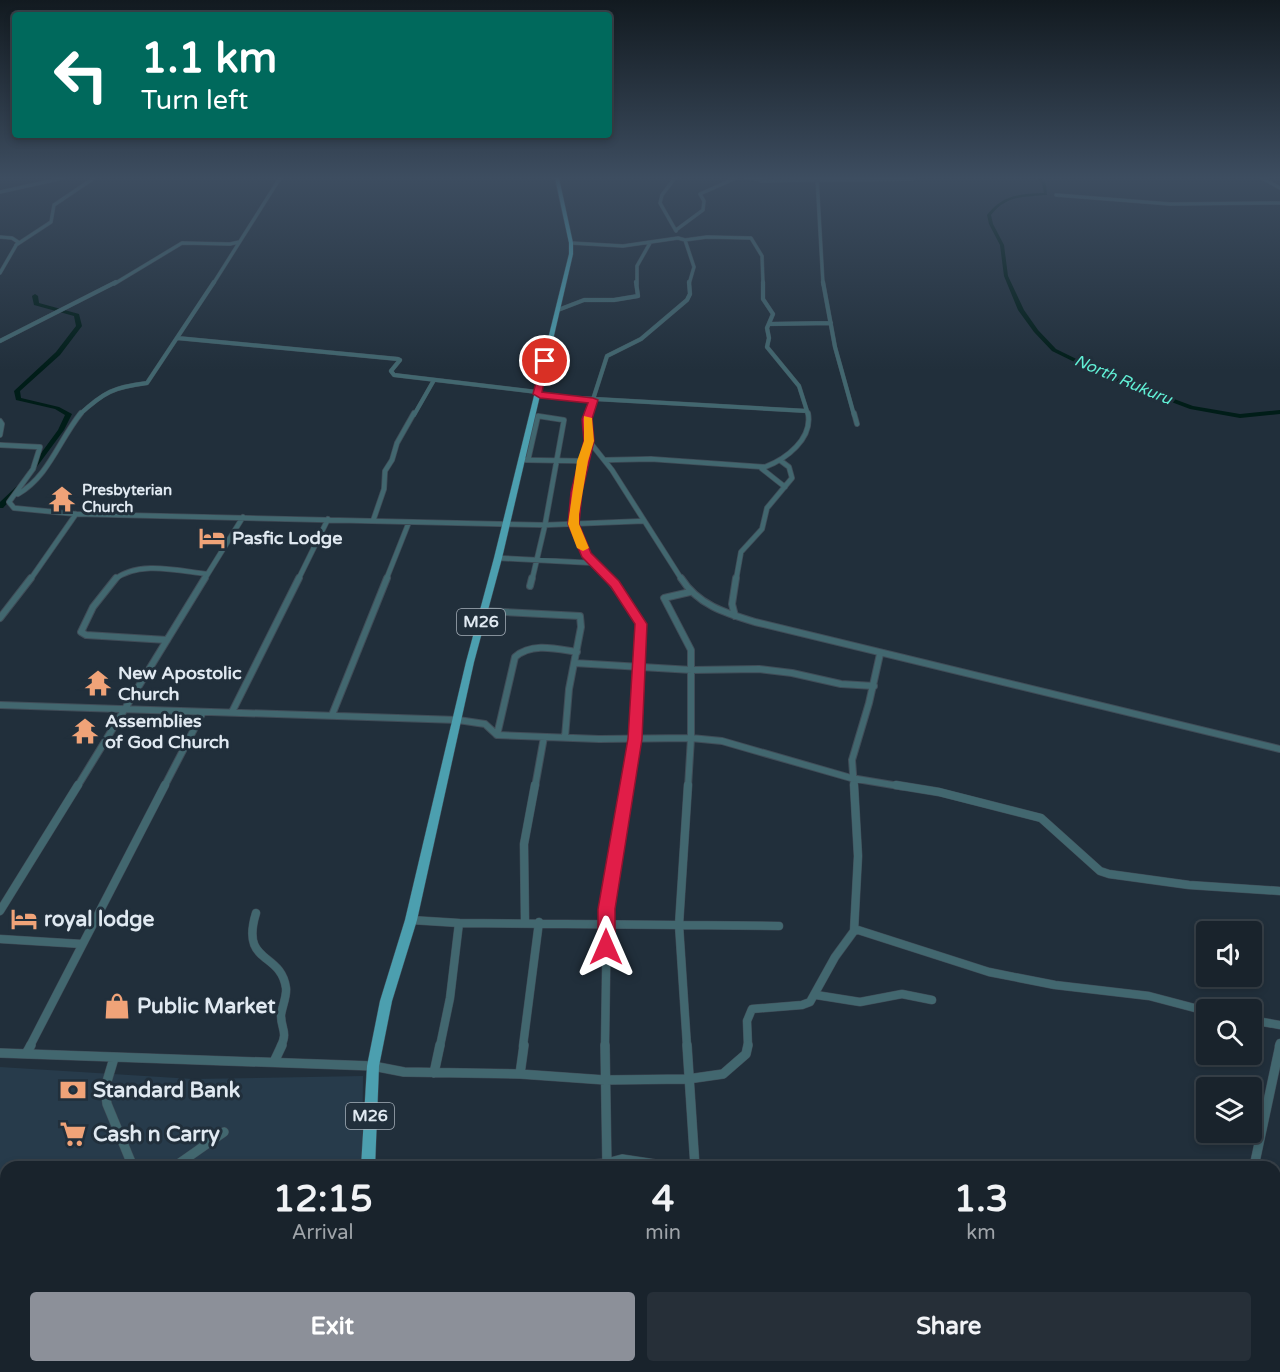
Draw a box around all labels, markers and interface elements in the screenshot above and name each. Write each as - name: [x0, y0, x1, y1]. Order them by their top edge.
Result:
- text: 1.1 km: [141, 33, 277, 84]
- icon: left: [42, 36, 120, 114]
- text: Turn left: [141, 84, 248, 117]
- pin: [519, 335, 570, 386]
- icon: arrive: [528, 344, 561, 377]
- water label: North Rukuru: [1071, 350, 1176, 410]
- place label: Presbyterian Church: [82, 481, 172, 516]
- temple icon: Presbyterian Church: [47, 484, 77, 514]
- hotel icon: Pasfic Lodge: [197, 523, 227, 553]
- place label: Pasfic Lodge: [232, 527, 342, 549]
- road number: M26: [457, 609, 505, 635]
- place label: New Apostolic Church: [118, 662, 242, 705]
- temple icon: New Apostolic Church: [83, 668, 113, 698]
- place label: Assemblies of God Church: [105, 710, 230, 753]
- temple icon: Assemblies of God Church: [70, 716, 100, 746]
- hotel icon: royal lodge: [9, 904, 39, 934]
- place label: royal lodge: [44, 907, 154, 932]
- position arrow: [574, 915, 638, 979]
- map controls: [1196, 921, 1262, 1143]
- button: sound: [1196, 921, 1262, 987]
- shop icon: Public Market: [102, 991, 132, 1021]
- place label: Public Market: [137, 994, 275, 1019]
- button: search: [1196, 999, 1262, 1065]
- bank icon: Standard Bank: [58, 1075, 88, 1105]
- button: layers: [1196, 1077, 1262, 1143]
- place label: Standard Bank: [93, 1078, 241, 1103]
- road number: M26: [346, 1103, 394, 1129]
- supermarket icon: Cash n Carry: [58, 1119, 88, 1149]
- place label: Cash n Carry: [93, 1122, 220, 1147]
- text: 12:15: [273, 1178, 373, 1221]
- text: 4: [652, 1178, 674, 1221]
- text: 1.3: [954, 1178, 1008, 1221]
- text: Arrival: [292, 1221, 354, 1245]
- text: min: [645, 1221, 681, 1245]
- text: km: [966, 1221, 996, 1245]
- button: Exit: [30, 1292, 635, 1361]
- button: Share: [647, 1292, 1251, 1361]

